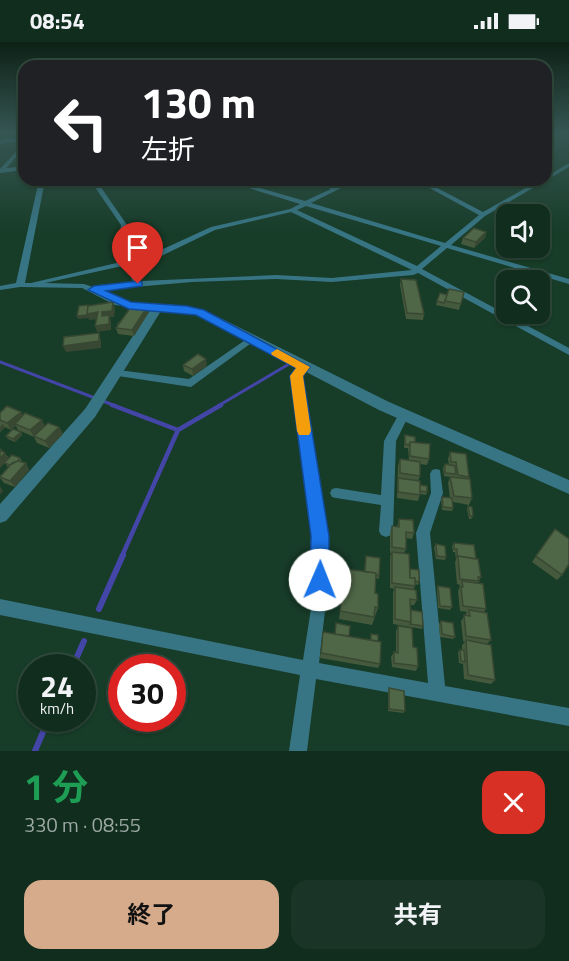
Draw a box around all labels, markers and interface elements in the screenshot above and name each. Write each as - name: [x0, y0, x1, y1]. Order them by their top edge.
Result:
- text: 08:54: [30, 4, 85, 38]
- text: 130 m: [141, 70, 256, 134]
- icon: left: [42, 84, 120, 162]
- text: 左折: [141, 128, 195, 169]
- map controls: [496, 204, 550, 324]
- button: sound: [496, 204, 550, 258]
- pin: [112, 222, 163, 284]
- icon: arrive: [121, 231, 154, 264]
- button: search: [496, 270, 550, 324]
- position arrow: [288, 548, 352, 612]
- speed limit sign: 30: [108, 654, 186, 732]
- text: 24: [40, 663, 74, 709]
- text: km/h: [40, 697, 74, 720]
- text: 1 分: [24, 759, 88, 814]
- button: close: [482, 771, 545, 834]
- text: 330 m · 08:55: [24, 809, 141, 840]
- button: 終了: [24, 880, 279, 949]
- button: 共有: [291, 880, 545, 949]

